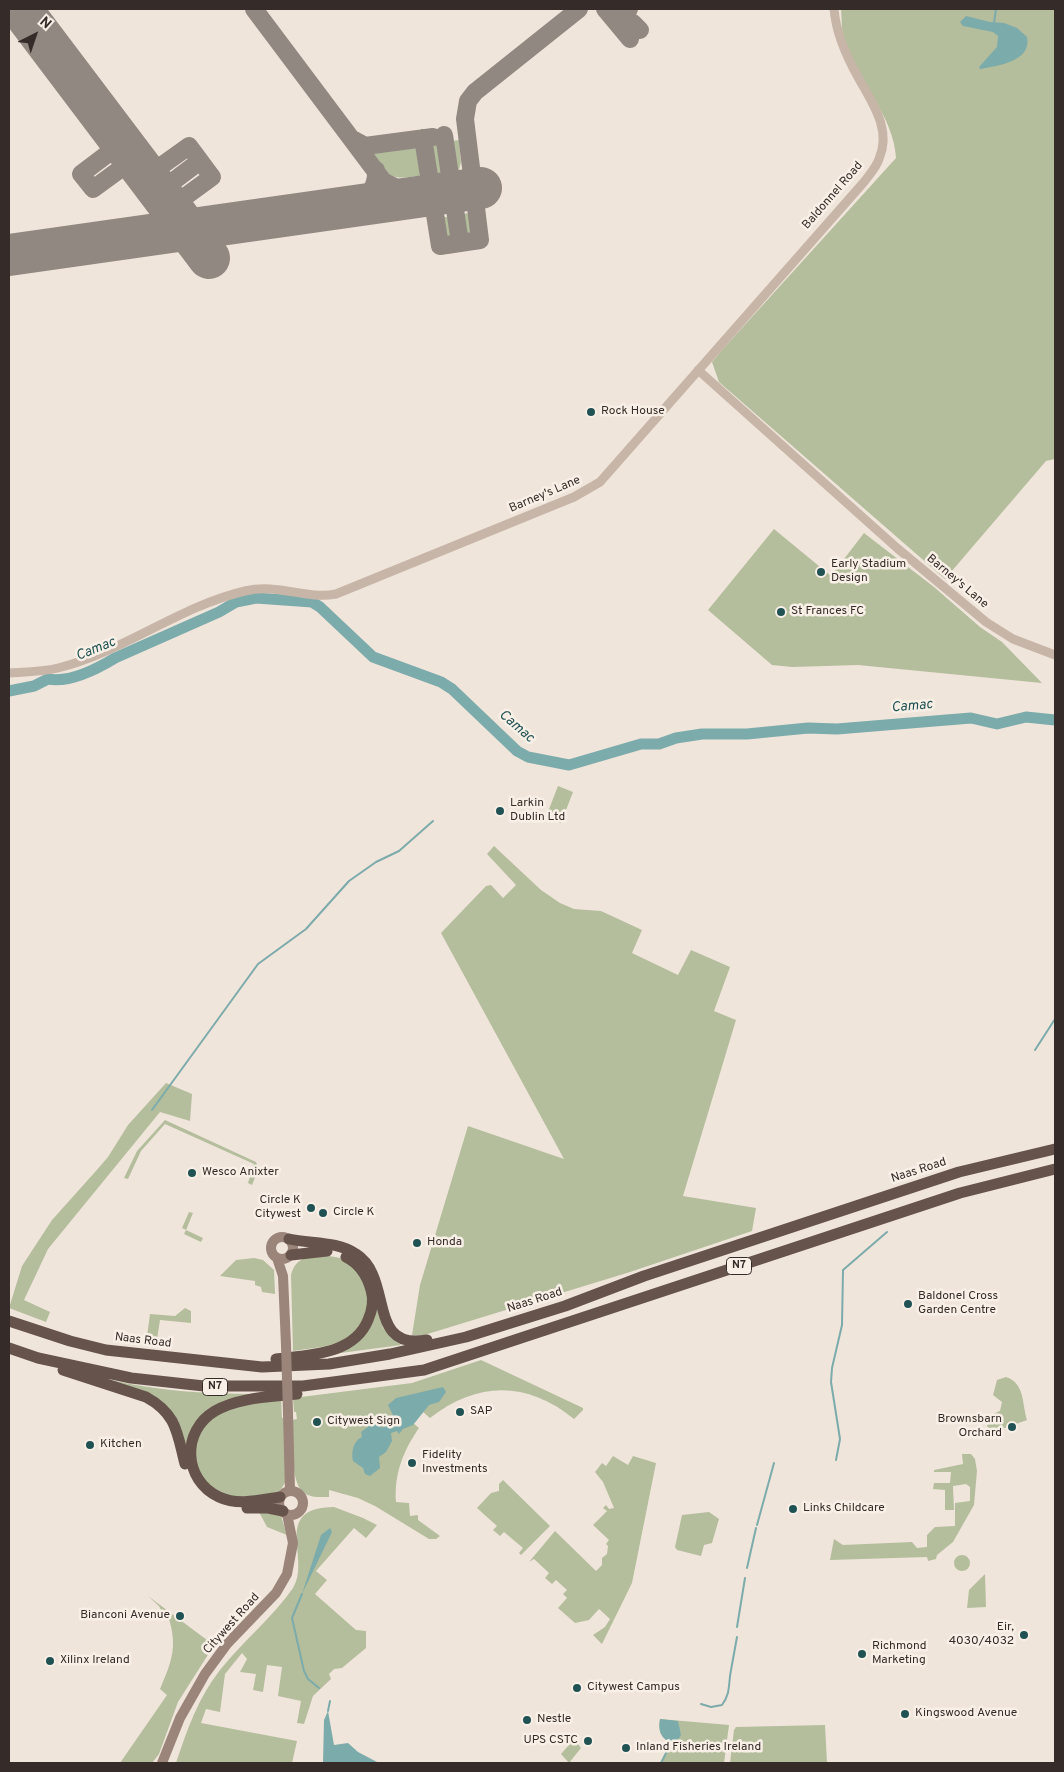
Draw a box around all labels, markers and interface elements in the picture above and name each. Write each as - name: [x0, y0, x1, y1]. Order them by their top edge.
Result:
- north arrow: [10, 10, 60, 60]
- text: N: [36, 14, 55, 33]
- street label: Baldonnel Road: [800, 159, 866, 233]
- place label: Rock House: [601, 405, 665, 419]
- marker: Rock House: [585, 406, 597, 418]
- street label: Barney's Lane: [507, 473, 583, 517]
- street label: Barney's Lane: [923, 552, 991, 612]
- place label: Early Stadium Design: [831, 558, 906, 586]
- marker: Early Stadium Design: [815, 566, 827, 578]
- place label: St Frances FC: [791, 605, 864, 619]
- marker: St Frances FC: [775, 606, 787, 618]
- water label: Camac: [74, 634, 118, 666]
- water label: Camac: [891, 697, 933, 717]
- water label: Camac: [495, 707, 537, 747]
- place label: Larkin Dublin Ltd: [510, 797, 565, 825]
- marker: Larkin Dublin Ltd: [494, 805, 506, 817]
- street label: Naas Road: [890, 1155, 948, 1187]
- place label: Wesco Anixter: [202, 1166, 279, 1180]
- marker: Wesco Anixter: [186, 1167, 198, 1179]
- place label: Circle K Citywest: [255, 1194, 301, 1222]
- marker: Circle K Citywest: [305, 1202, 317, 1214]
- place label: Circle K: [333, 1206, 375, 1220]
- marker: Circle K: [317, 1207, 329, 1219]
- place label: Honda: [427, 1236, 462, 1250]
- marker: Honda: [411, 1237, 423, 1249]
- road number: N7: [726, 1258, 752, 1274]
- street label: Naas Road: [506, 1285, 564, 1317]
- place label: Baldonel Cross Garden Centre: [918, 1290, 998, 1318]
- marker: Baldonel Cross Garden Centre: [902, 1298, 914, 1310]
- street label: Naas Road: [114, 1330, 172, 1352]
- road number: N7: [202, 1378, 228, 1395]
- place label: SAP: [470, 1405, 492, 1419]
- marker: SAP: [454, 1406, 466, 1418]
- place label: Brownsbarn Orchard: [937, 1413, 1002, 1441]
- place label: Citywest Sign: [327, 1415, 400, 1429]
- marker: Citywest Sign: [311, 1416, 323, 1428]
- marker: Brownsbarn Orchard: [1006, 1421, 1018, 1433]
- place label: Kitchen: [100, 1438, 142, 1452]
- marker: Kitchen: [84, 1439, 96, 1451]
- place label: Fidelity Investments: [422, 1449, 488, 1477]
- marker: Fidelity Investments: [406, 1457, 418, 1469]
- place label: Links Childcare: [803, 1502, 885, 1516]
- marker: Links Childcare: [787, 1503, 799, 1515]
- street label: Citywest Road: [201, 1591, 263, 1657]
- place label: Bianconi Avenue: [80, 1609, 170, 1623]
- marker: Bianconi Avenue: [174, 1610, 186, 1622]
- place label: Eir, 4030/4032: [949, 1621, 1014, 1649]
- marker: Eir, 4030/4032: [1018, 1629, 1030, 1641]
- place label: Richmond Marketing: [872, 1640, 927, 1668]
- marker: Richmond Marketing: [856, 1648, 868, 1660]
- place label: Xilinx Ireland: [60, 1654, 130, 1668]
- marker: Xilinx Ireland: [44, 1655, 56, 1667]
- place label: Citywest Campus: [587, 1681, 680, 1695]
- marker: Citywest Campus: [571, 1682, 583, 1694]
- place label: Kingswood Avenue: [915, 1707, 1017, 1721]
- marker: Kingswood Avenue: [899, 1708, 911, 1720]
- place label: Nestle: [537, 1713, 571, 1727]
- marker: Nestle: [521, 1714, 533, 1726]
- place label: UPS CSTC: [523, 1734, 578, 1748]
- marker: UPS CSTC: [582, 1735, 594, 1747]
- place label: Inland Fisheries Ireland: [636, 1741, 761, 1755]
- marker: Inland Fisheries Ireland: [620, 1742, 632, 1754]

